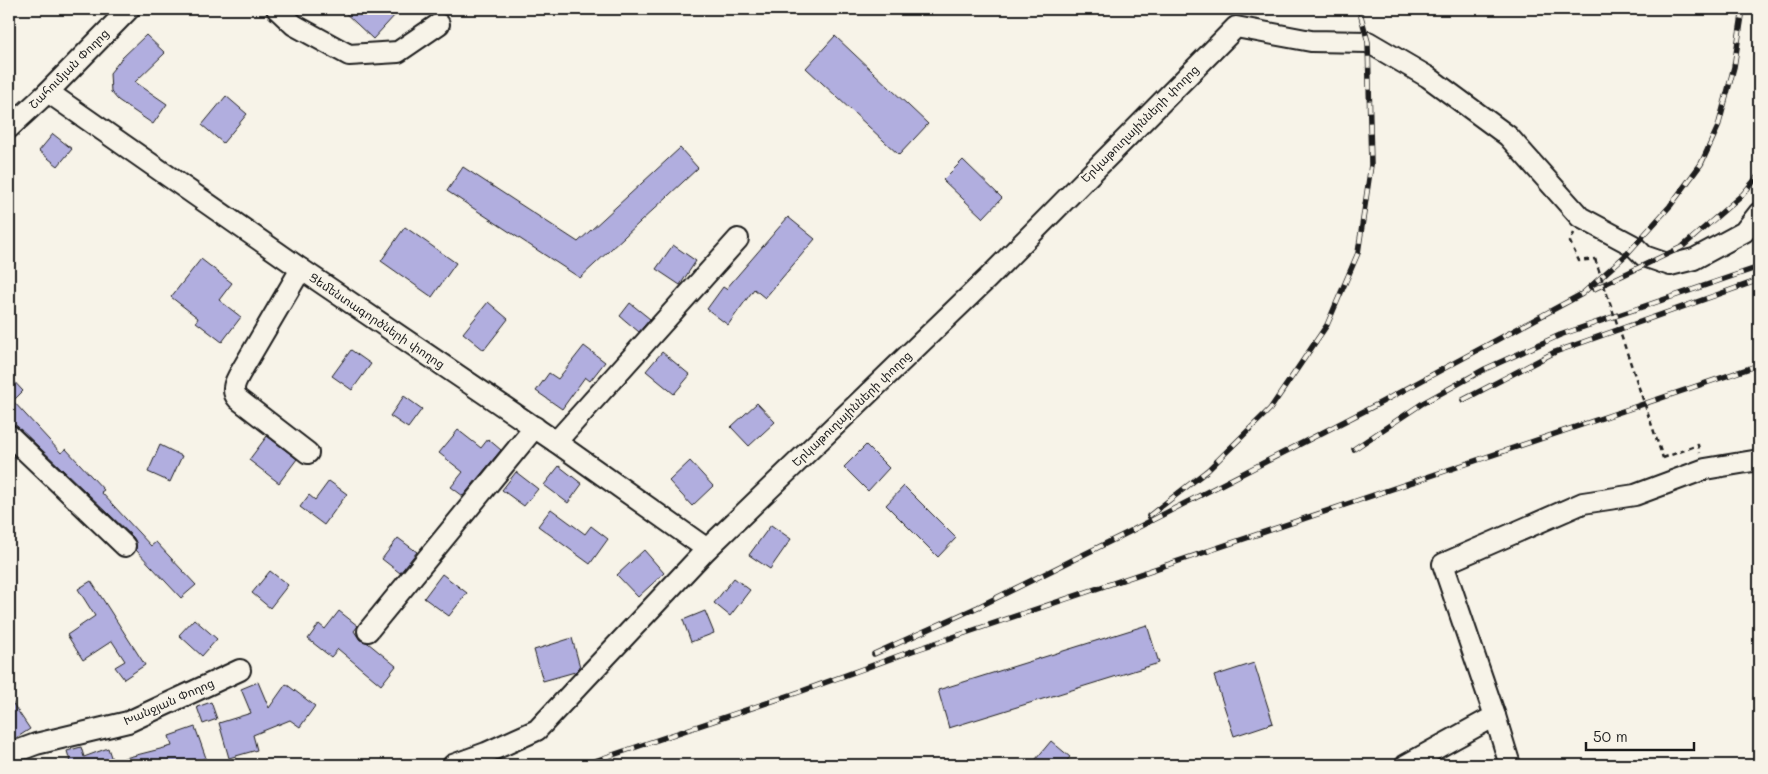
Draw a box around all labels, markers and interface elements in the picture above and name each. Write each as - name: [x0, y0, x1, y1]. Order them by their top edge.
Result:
- street label: Շահումյան Փողոց: [25, 25, 112, 112]
- street label: Երկաթուղայինների փողոց: [1077, 61, 1202, 186]
- street label: Ցեմենտագործների փողոց: [307, 269, 449, 372]
- street label: Երկաթուղայինների փողոց: [788, 347, 915, 470]
- street label: Խանջյան Փողոց: [121, 674, 216, 728]
- scale bar: [1586, 719, 1693, 751]
- text: 50 m: [1593, 726, 1628, 746]

